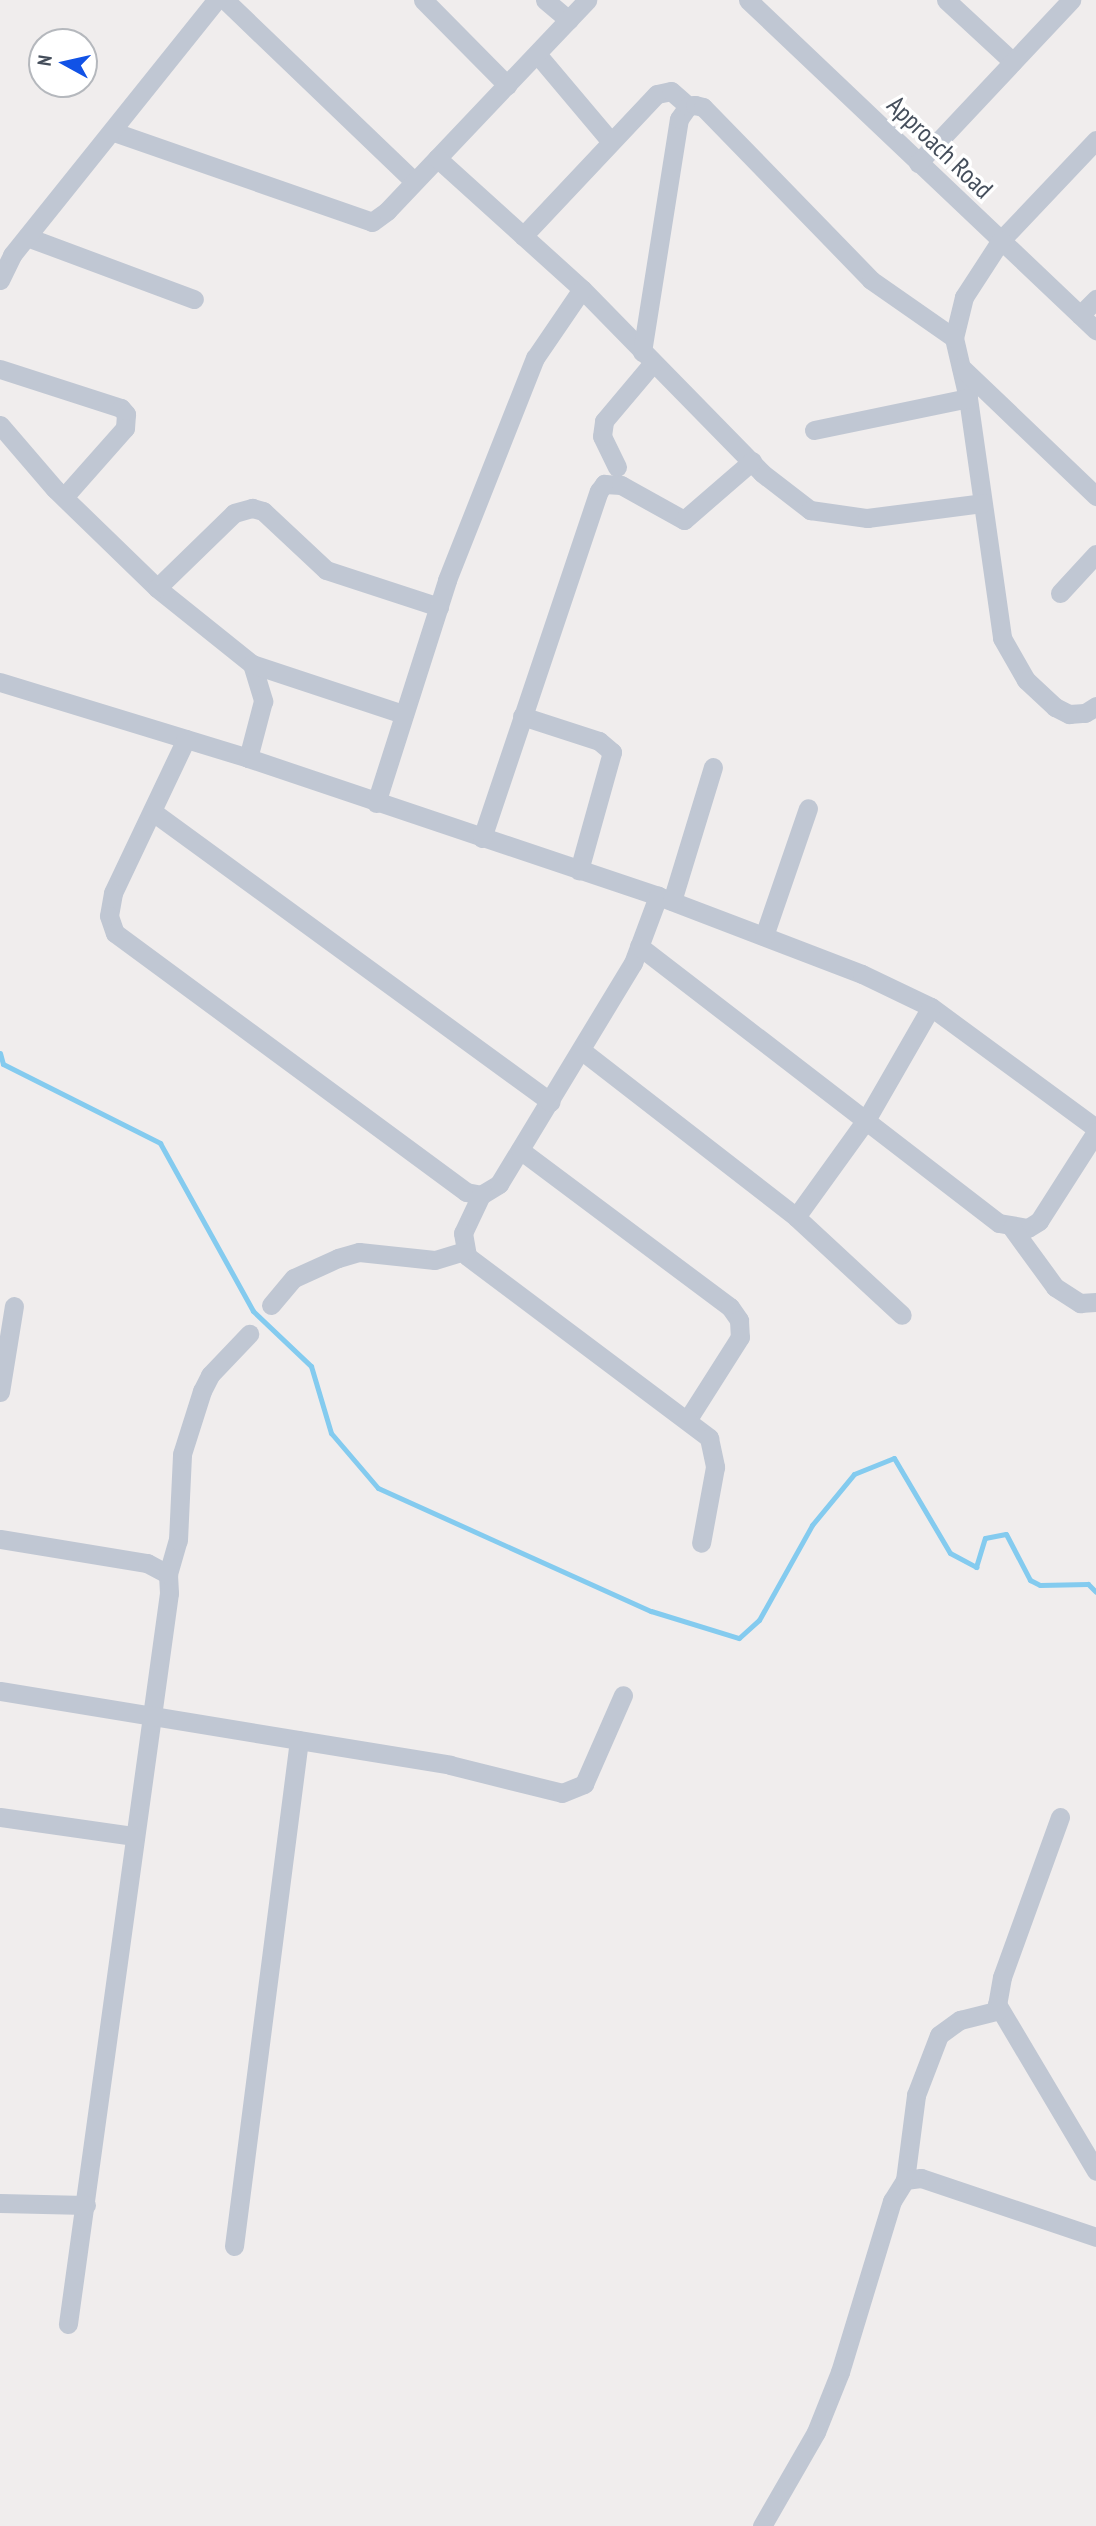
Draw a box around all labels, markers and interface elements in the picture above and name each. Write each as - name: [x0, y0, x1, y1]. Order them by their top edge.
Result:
- north arrow: [28, 28, 98, 98]
- text: N: [32, 54, 57, 67]
- street label: Approach Road: [881, 89, 999, 205]

